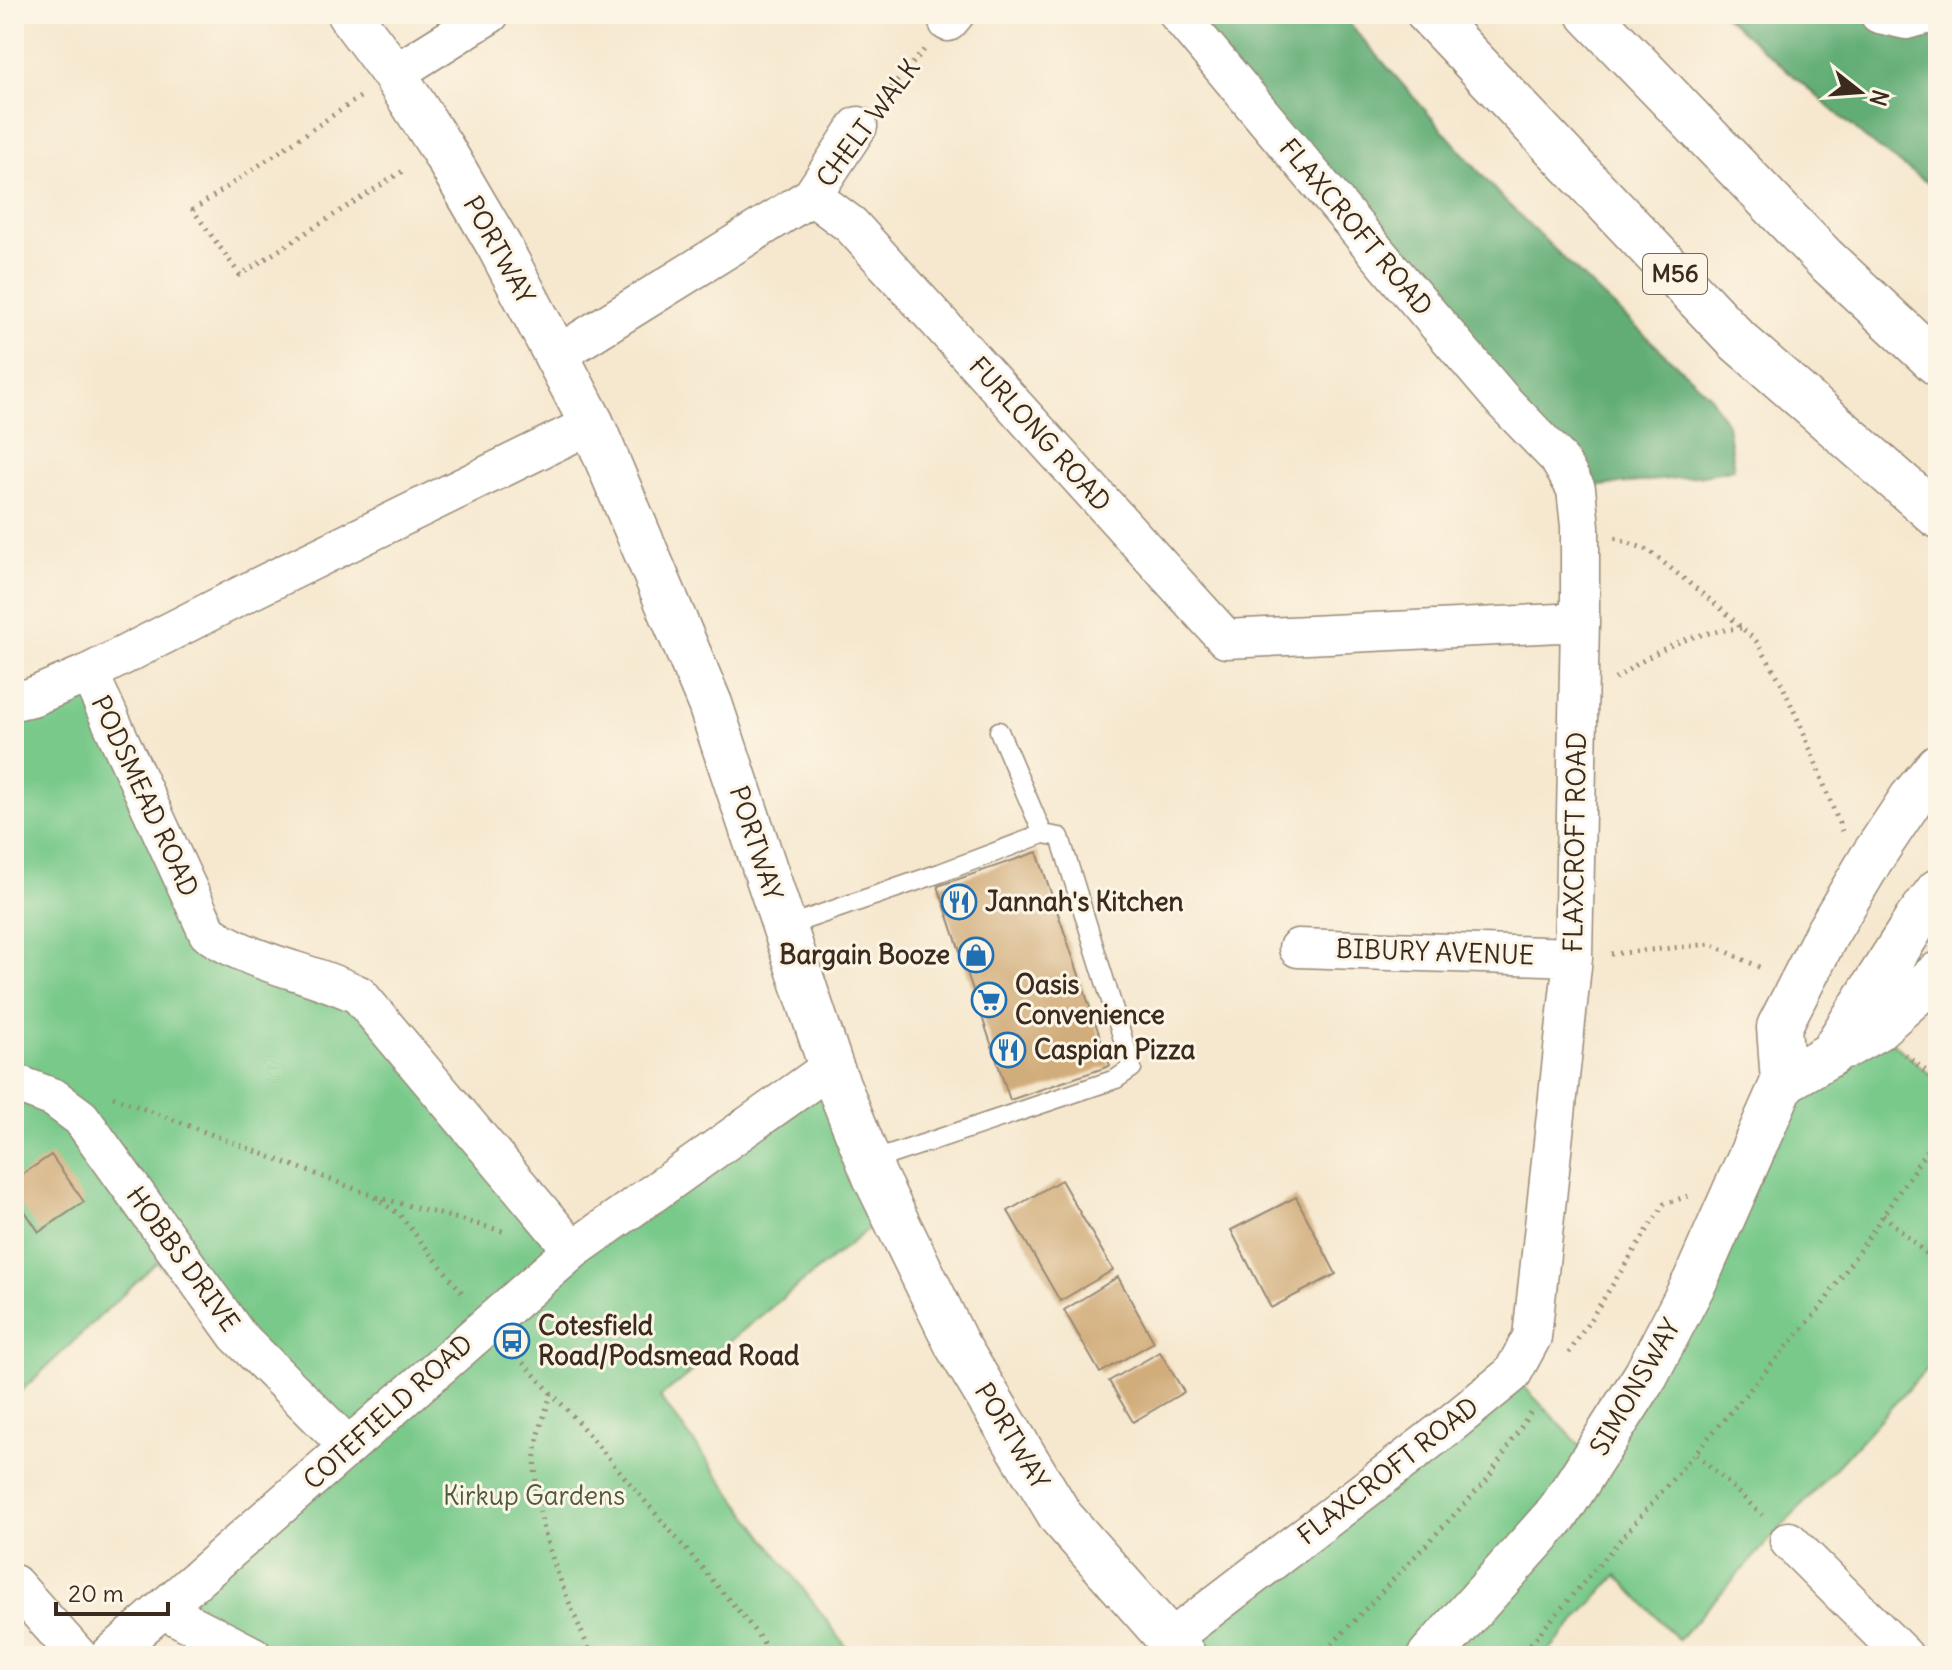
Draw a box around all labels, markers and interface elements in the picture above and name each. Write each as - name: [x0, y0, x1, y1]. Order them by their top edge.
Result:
- street label: CHELT WALK: [809, 52, 927, 193]
- north arrow: [1820, 52, 1900, 132]
- text: N: [1864, 86, 1895, 109]
- street label: FLAXCROFT ROAD: [1273, 131, 1440, 322]
- street label: PORTWAY: [456, 190, 543, 310]
- road number: M56: [1643, 254, 1707, 294]
- street label: FURLONG ROAD: [962, 349, 1118, 518]
- street label: PODSMEAD ROAD: [84, 690, 206, 902]
- street label: FLAXCROFT ROAD: [1556, 731, 1593, 953]
- street label: PORTWAY: [723, 781, 791, 905]
- restaurant icon: Jannah's Kitchen: [940, 883, 978, 921]
- place label: Jannah's Kitchen: [985, 885, 1184, 918]
- street label: BIBURY AVENUE: [1335, 932, 1535, 971]
- shop icon: Bargain Booze: [957, 936, 995, 974]
- place label: Bargain Booze: [779, 938, 950, 971]
- place label: Oasis Convenience: [1015, 968, 1165, 1031]
- supermarket icon: Oasis Convenience: [970, 981, 1008, 1019]
- restaurant icon: Caspian Pizza: [989, 1031, 1027, 1069]
- place label: Caspian Pizza: [1034, 1033, 1195, 1066]
- street label: HOBBS DRIVE: [120, 1180, 247, 1338]
- place label: Cotesfield Road/Podsmead Road: [538, 1309, 799, 1372]
- street label: SIMONSWAY: [1582, 1312, 1687, 1461]
- bus stop icon: Cotesfield Road/Podsmead Road: [493, 1322, 531, 1360]
- street label: COTEFIELD ROAD: [296, 1327, 479, 1496]
- street label: PORTWAY: [968, 1377, 1057, 1495]
- street label: FLAXCROFT ROAD: [1290, 1390, 1485, 1552]
- park label: Kirkup Gardens: [443, 1479, 625, 1512]
- scale bar: [56, 1566, 168, 1616]
- text: 20 m: [68, 1578, 124, 1608]

